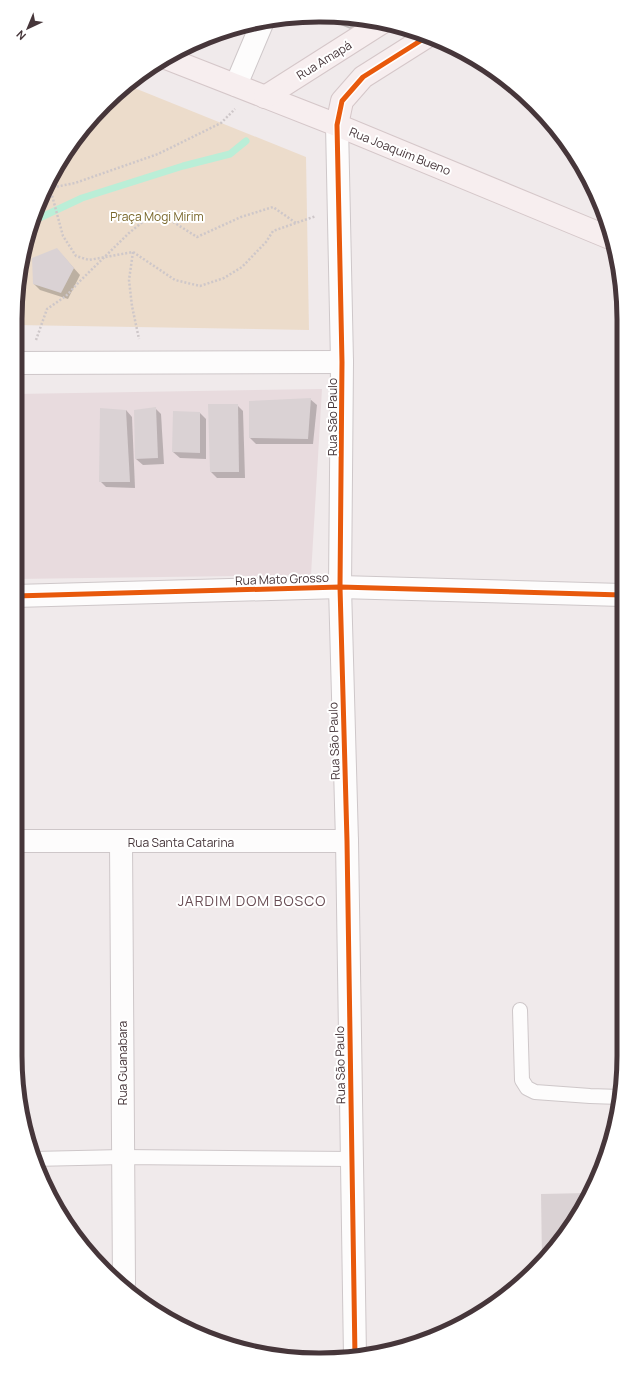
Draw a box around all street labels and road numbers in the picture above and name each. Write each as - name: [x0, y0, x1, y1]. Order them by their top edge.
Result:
- street label: Rua Amapá: [293, 36, 355, 84]
- street label: Rua Joaquim Bueno: [347, 123, 453, 179]
- street label: Rua São Paulo: [324, 378, 341, 456]
- street label: Rua Mato Grosso: [235, 569, 329, 589]
- street label: Rua São Paulo: [324, 702, 344, 780]
- street label: Rua Santa Catarina: [128, 834, 234, 851]
- street label: Rua Guanabara: [114, 1021, 131, 1105]
- street label: Rua São Paulo: [331, 1026, 349, 1104]

